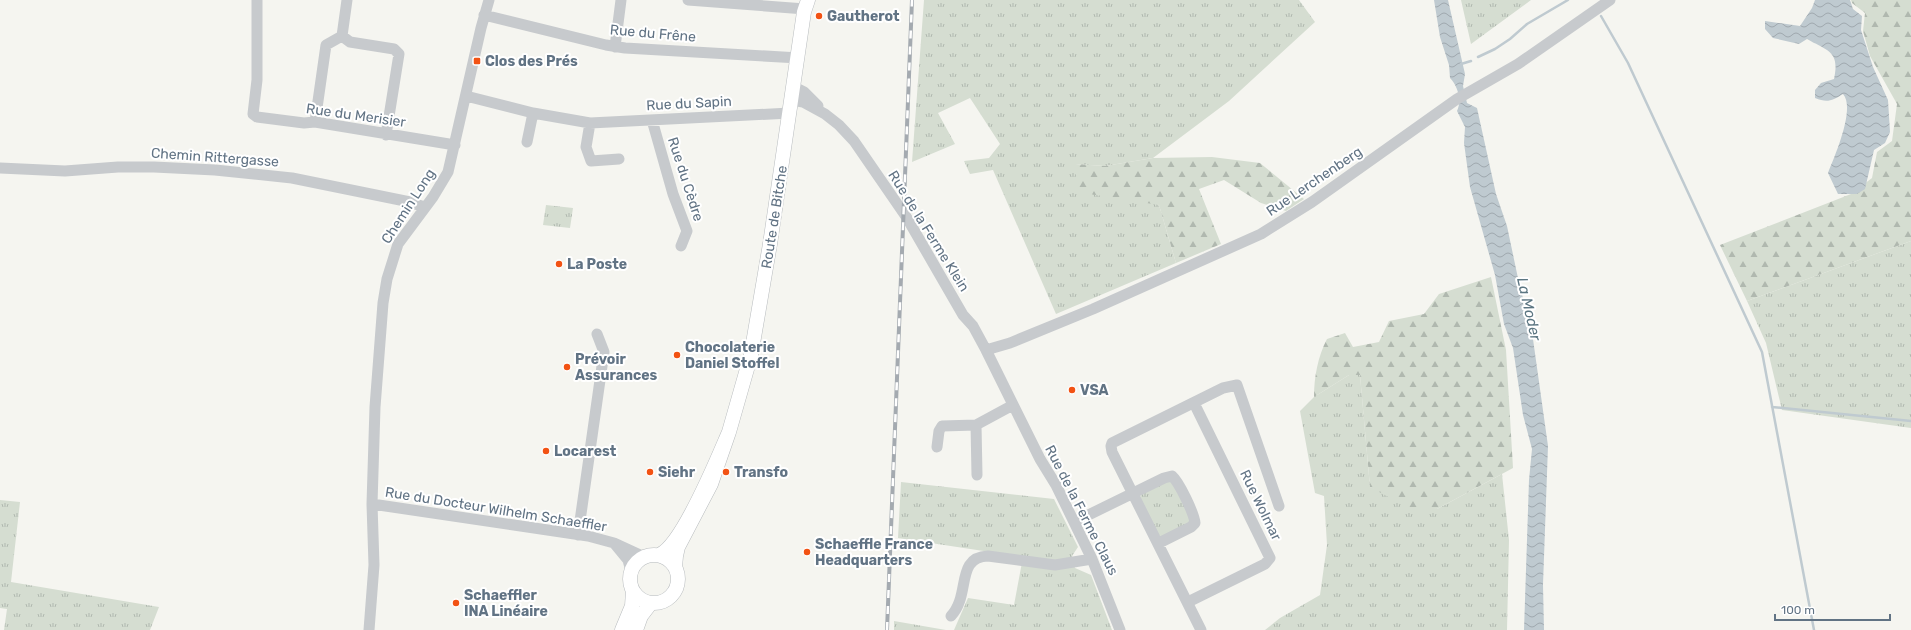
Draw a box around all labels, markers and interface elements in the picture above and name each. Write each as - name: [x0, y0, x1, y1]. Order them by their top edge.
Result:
- place label: Gautherot: [827, 8, 900, 25]
- marker: Gautherot: [814, 11, 824, 21]
- street label: Rue du Frêne: [609, 21, 697, 46]
- place label: Clos des Prés: [485, 53, 578, 70]
- marker: Clos des Prés: [472, 56, 482, 66]
- street label: Rue du Sapin: [646, 93, 732, 114]
- street label: Rue du Merisier: [305, 100, 407, 131]
- street label: Rue du Cèdre: [664, 135, 707, 224]
- street label: Rue Lerchenberg: [1263, 143, 1365, 220]
- street label: Chemin Rittergasse: [150, 145, 280, 170]
- street label: Route de Bitche: [758, 164, 791, 270]
- street label: Chemin Long: [378, 166, 439, 247]
- street label: Rue de la Ferme Klein: [884, 168, 973, 295]
- place label: La Poste: [567, 256, 627, 273]
- marker: La Poste: [554, 259, 564, 269]
- water label: La Moder: [1513, 276, 1545, 344]
- place label: Chocolaterie Daniel Stoffel: [685, 339, 779, 372]
- marker: Chocolaterie Daniel Stoffel: [672, 350, 682, 360]
- place label: Prévoir Assurances: [575, 351, 658, 384]
- marker: Prévoir Assurances: [562, 362, 572, 372]
- place label: VSA: [1080, 382, 1109, 399]
- marker: VSA: [1067, 385, 1077, 395]
- street label: Rue de la Ferme Claus: [1041, 442, 1122, 578]
- place label: Locarest: [554, 443, 617, 460]
- marker: Locarest: [541, 446, 551, 456]
- place label: Siehr: [658, 464, 696, 481]
- place label: Transfo: [734, 464, 788, 481]
- marker: Siehr: [645, 467, 655, 477]
- marker: Transfo: [721, 467, 731, 477]
- street label: Rue Wolmar: [1236, 467, 1285, 544]
- street label: Rue du Docteur Wilhelm Schaeffler: [384, 484, 609, 536]
- place label: Schaeffle France Headquarters: [815, 536, 933, 569]
- marker: Schaeffle France Headquarters: [802, 547, 812, 557]
- place label: Schaeffler INA Linéaire: [464, 587, 548, 620]
- scale bar: [1775, 596, 1890, 622]
- marker: Schaeffler INA Linéaire: [451, 598, 461, 608]
- text: 100 m: [1781, 603, 1815, 617]

